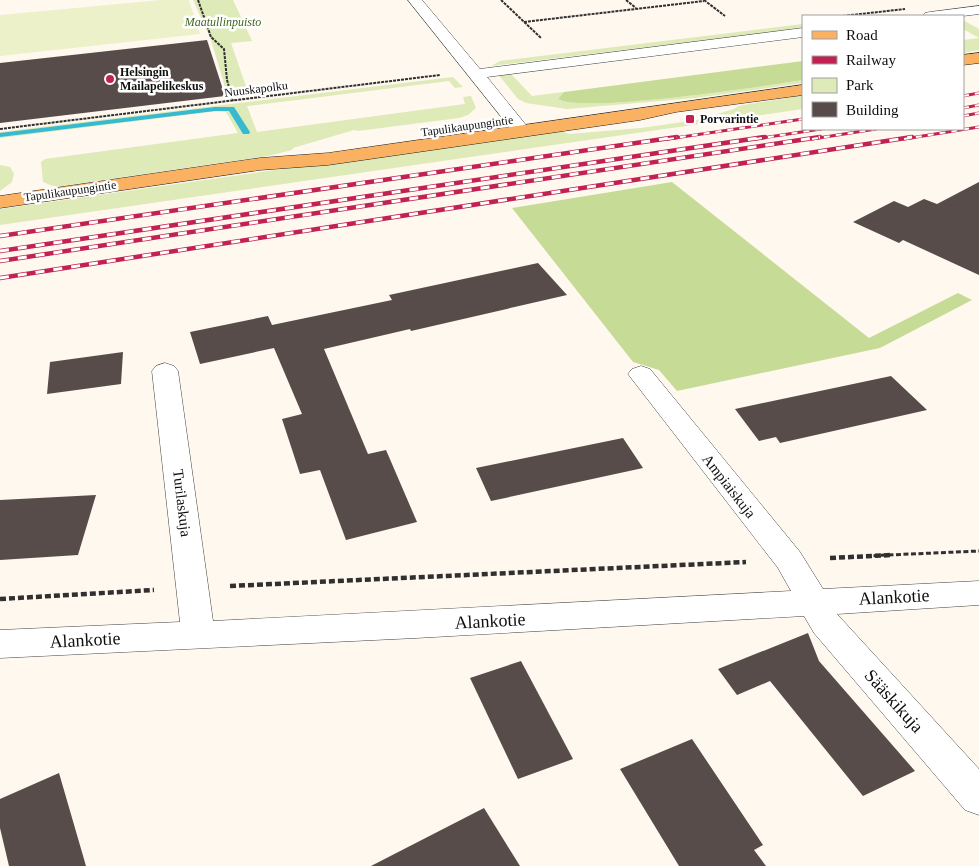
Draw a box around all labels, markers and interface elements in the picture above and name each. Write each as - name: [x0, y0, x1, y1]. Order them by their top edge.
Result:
- park label: Maatullinpuisto: [184, 15, 261, 29]
- legend: [802, 15, 964, 130]
- text: Road: [846, 27, 878, 43]
- text: Railway: [846, 52, 896, 68]
- place label: Helsingin Mailapelikeskus: [120, 65, 204, 93]
- marker: Helsingin Mailapelikeskus: [104, 73, 116, 85]
- text: Park: [846, 77, 874, 93]
- street label: Nuuskapolku: [223, 78, 289, 100]
- text: Building: [846, 102, 899, 118]
- place label: Porvarintie: [700, 112, 759, 126]
- street label: Tapulikaupungintie: [420, 113, 514, 139]
- marker: Porvarintie: [684, 113, 696, 125]
- street label: Tapulikaupungintie: [23, 178, 117, 204]
- street label: Ampiaiskuja: [699, 451, 759, 521]
- street label: Turilaskuja: [170, 468, 194, 538]
- street label: Alankotie: [858, 585, 930, 609]
- street label: Alankotie: [454, 609, 526, 633]
- street label: Alankotie: [49, 628, 121, 652]
- street label: Sääskikuja: [860, 665, 928, 737]

